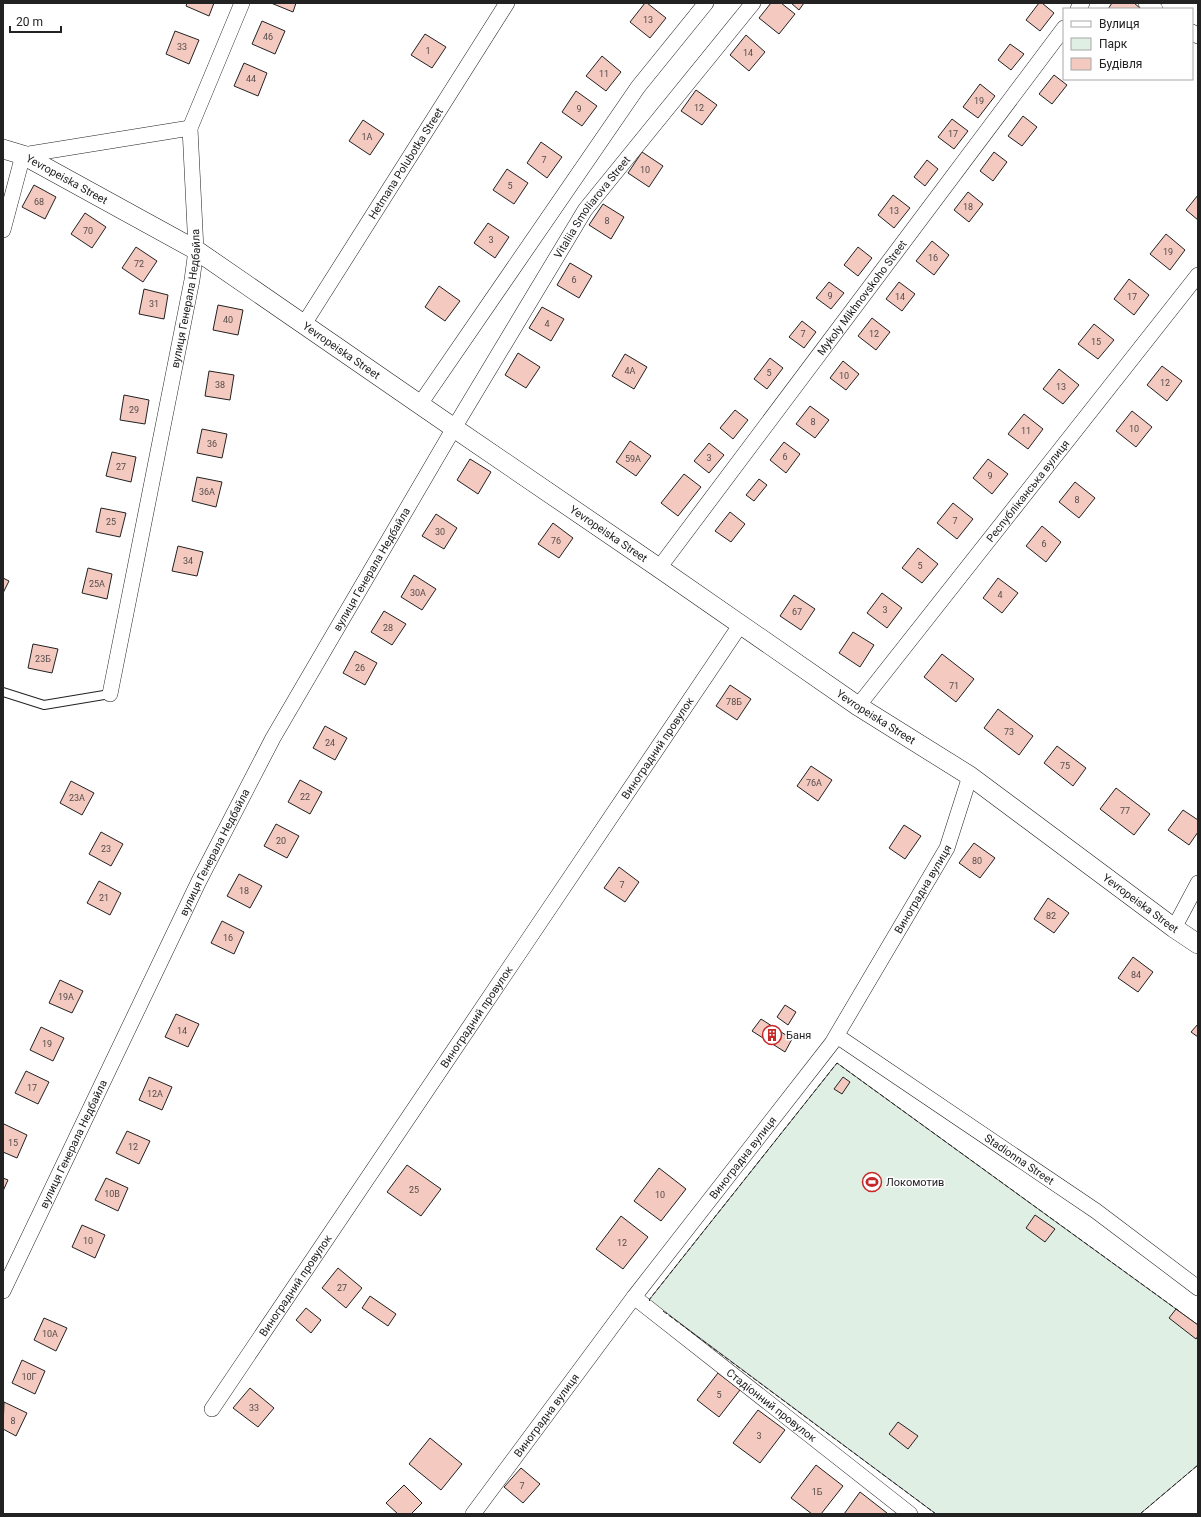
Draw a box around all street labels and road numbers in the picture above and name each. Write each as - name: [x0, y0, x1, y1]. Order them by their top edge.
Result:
- street label: Hetmana Polubotka Street: [366, 105, 446, 221]
- street label: Yevropeiska Street: [24, 152, 110, 207]
- street label: Vitaliia Smoliarova Street: [551, 153, 633, 261]
- street label: вулиця Генерала Недбайла: [168, 229, 203, 369]
- street label: Mykoly Mikhnovskoho Street: [814, 237, 909, 358]
- street label: Yevropeiska Street: [300, 319, 383, 382]
- street label: Республіканська вулиця: [983, 437, 1072, 545]
- street label: Yevropeiska Street: [567, 503, 650, 565]
- street label: вулиця Генерала Недбайла: [330, 505, 413, 633]
- street label: Yevropeiska Street: [834, 687, 918, 747]
- street label: Виноградний провулок: [619, 695, 696, 801]
- street label: вулиця Генерала Недбайла: [177, 787, 252, 918]
- street label: Виноградна вулиця: [892, 842, 954, 936]
- street label: Yevropeiska Street: [1100, 871, 1181, 936]
- street label: Виноградний провулок: [437, 963, 515, 1070]
- street label: вулиця Генерала Недбайла: [37, 1078, 110, 1210]
- street label: Виноградна вулиця: [707, 1114, 779, 1201]
- street label: Stadionna Street: [982, 1131, 1057, 1188]
- street label: Виноградний провулок: [256, 1232, 334, 1339]
- street label: Стадіонний провулок: [724, 1366, 819, 1445]
- street label: Виноградна вулиця: [511, 1371, 582, 1460]

